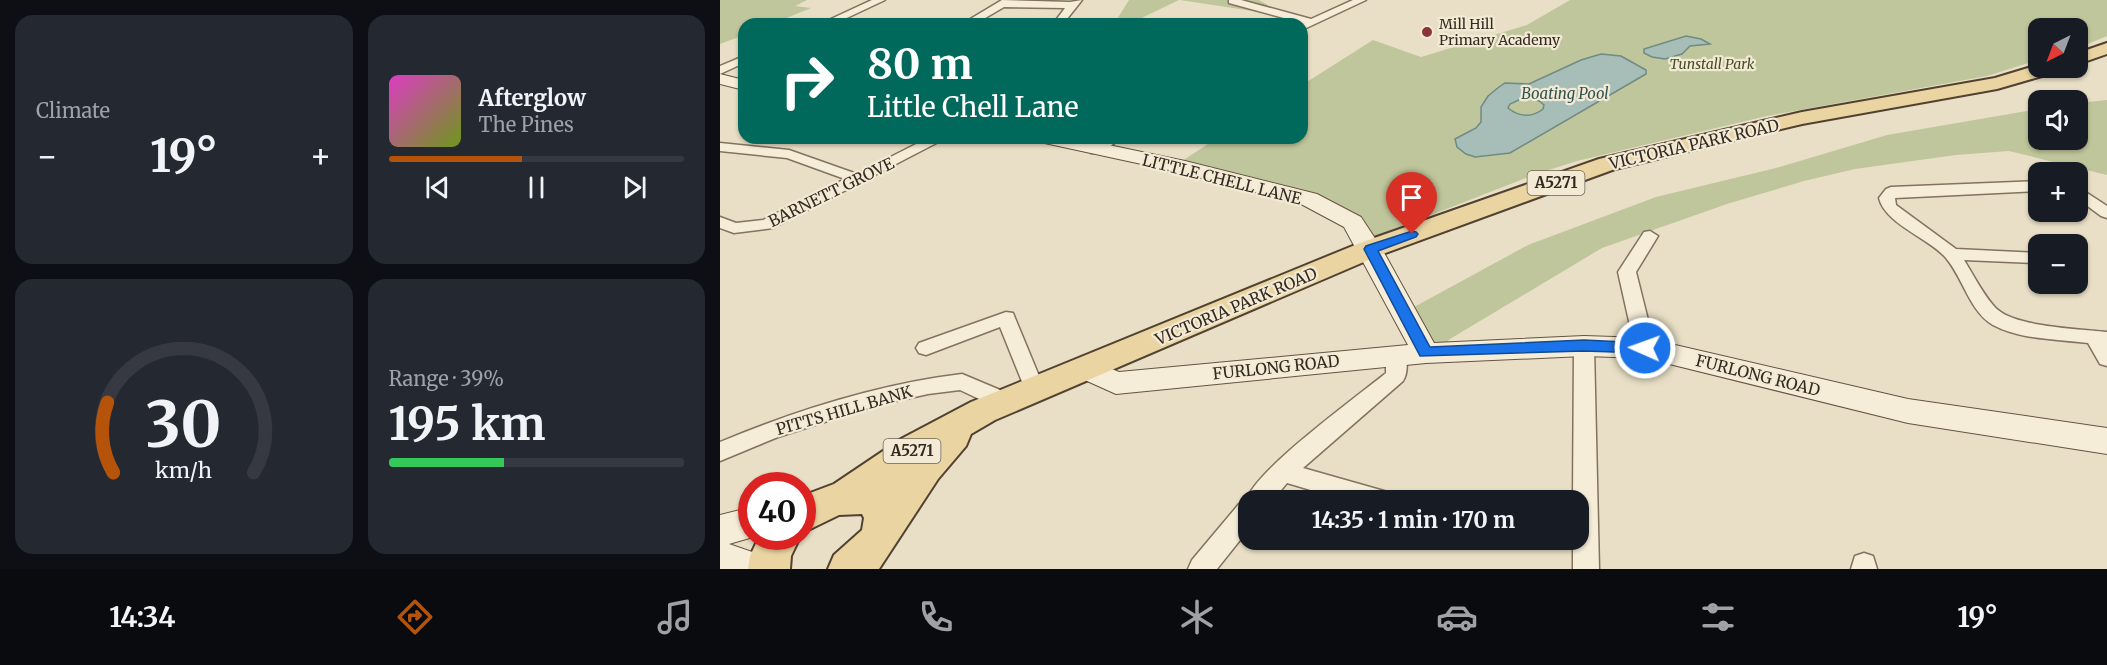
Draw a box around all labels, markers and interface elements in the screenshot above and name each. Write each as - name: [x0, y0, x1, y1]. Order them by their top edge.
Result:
- place label: Mill Hill Primary Academy: [1439, 15, 1561, 49]
- north arrow: [2028, 18, 2088, 78]
- map controls: [2028, 18, 2088, 294]
- marker: Mill Hill Primary Academy: [1420, 25, 1434, 39]
- text: 80 m: [867, 38, 973, 90]
- icon: right: [768, 42, 846, 120]
- park label: Tunstall Park: [1670, 55, 1755, 73]
- text: Afterglow: [479, 84, 586, 112]
- water label: Boating Pool: [1521, 84, 1609, 103]
- text: Little Chell Lane: [867, 90, 1079, 124]
- button: sound: [2028, 90, 2088, 150]
- text: Climate: [36, 98, 110, 123]
- text: The Pines: [479, 112, 574, 137]
- street label: VICTORIA PARK ROAD: [1606, 115, 1781, 174]
- text: 19°: [150, 128, 218, 184]
- text: −: [36, 136, 58, 177]
- text: +: [309, 136, 332, 177]
- street label: LITTLE CHELL LANE: [1140, 150, 1305, 209]
- street label: BARNETT GROVE: [765, 153, 898, 231]
- button: +: [2028, 162, 2088, 222]
- icon: previous: [421, 171, 454, 204]
- icon: pause: [520, 171, 553, 204]
- icon: next: [618, 171, 651, 204]
- road number: A5271: [1528, 171, 1584, 195]
- pin: [1386, 172, 1437, 234]
- icon: arrive: [1395, 181, 1428, 214]
- button: −: [2028, 234, 2088, 294]
- street label: VICTORIA PARK ROAD: [1151, 263, 1320, 350]
- position arrow: [1613, 316, 1677, 380]
- street label: FURLONG ROAD: [1212, 350, 1340, 384]
- street label: FURLONG ROAD: [1694, 350, 1822, 400]
- text: Range · 39%: [389, 366, 504, 391]
- street label: PITTS HILL BANK: [774, 381, 915, 439]
- text: 30: [146, 386, 222, 464]
- text: 195 km: [389, 396, 546, 452]
- road number: A5271: [884, 439, 940, 463]
- text: km/h: [155, 458, 212, 485]
- speed limit sign: 40: [738, 472, 816, 550]
- text: 14:35 · 1 min · 170 m: [1312, 506, 1515, 534]
- icon: directions: [394, 596, 436, 638]
- icon: music: [654, 596, 696, 638]
- icon: phone: [915, 596, 957, 638]
- icon: climate: [1176, 596, 1218, 638]
- icon: car: [1436, 596, 1478, 638]
- icon: filters: [1697, 596, 1739, 638]
- text: 14:34: [109, 600, 175, 634]
- text: 19°: [1957, 600, 1998, 634]

